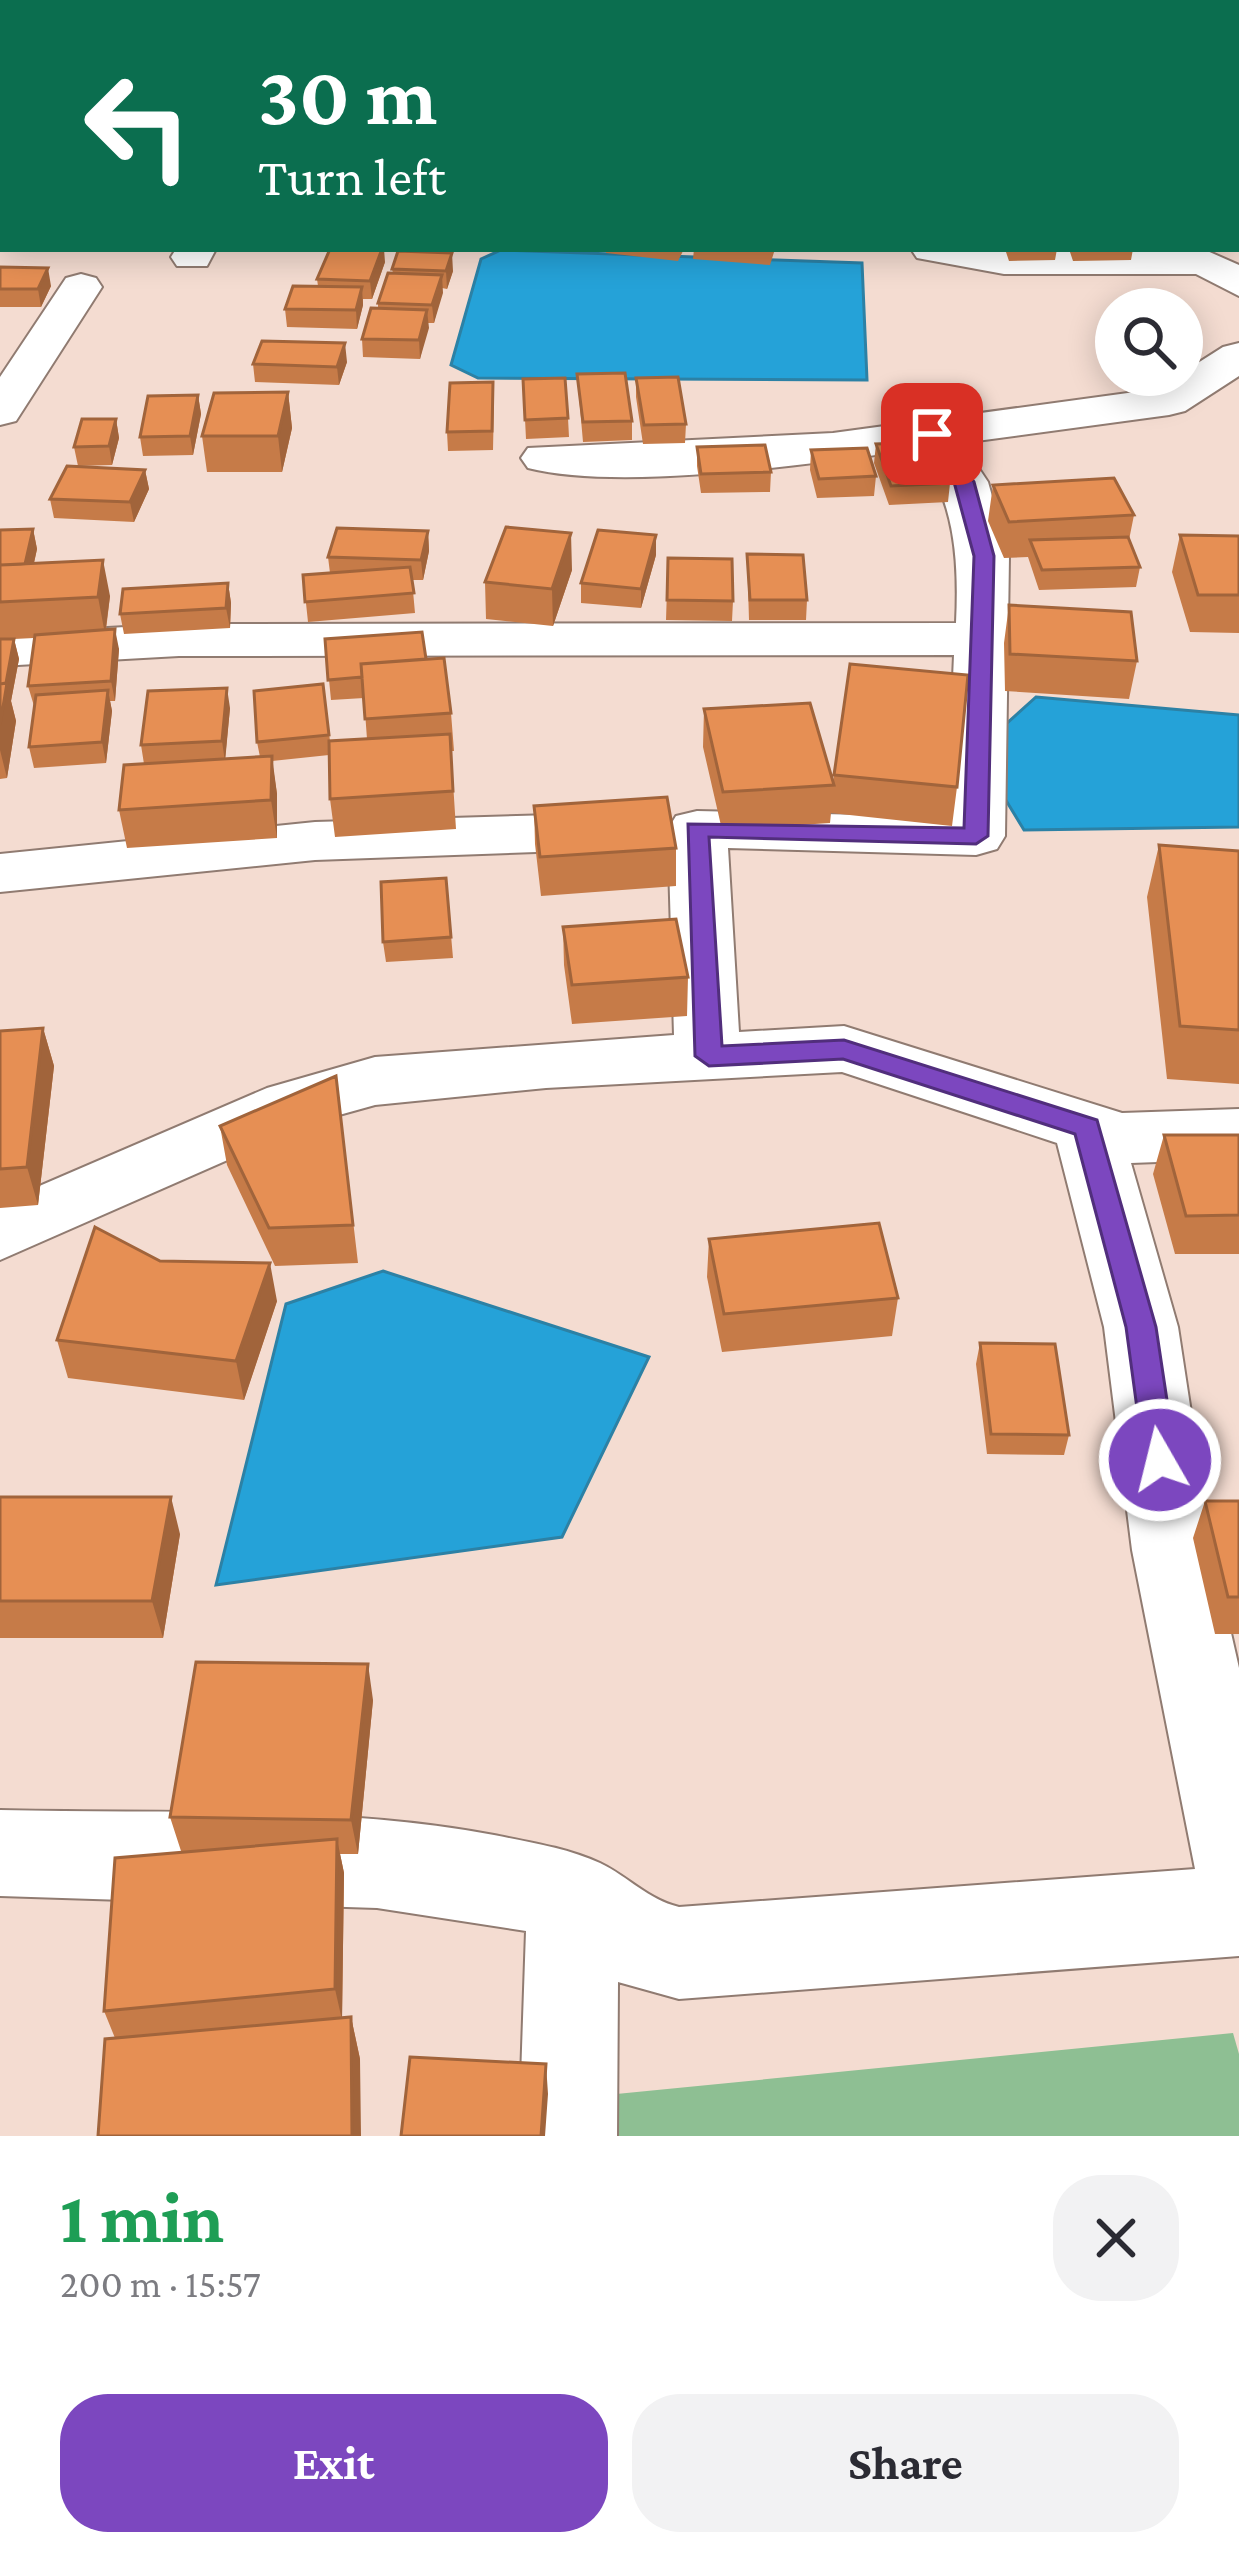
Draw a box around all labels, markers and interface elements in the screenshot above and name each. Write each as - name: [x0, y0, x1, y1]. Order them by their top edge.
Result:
- icon: left: [60, 48, 216, 204]
- text: 30 m: [258, 49, 437, 142]
- text: Turn left: [258, 147, 446, 207]
- map controls: [1095, 288, 1203, 396]
- button: search: [1095, 288, 1203, 396]
- pin: [881, 383, 983, 485]
- icon: arrive: [899, 401, 965, 467]
- position arrow: [1097, 1397, 1223, 1523]
- button: close: [1053, 2175, 1179, 2301]
- text: 1 min: [60, 2177, 224, 2257]
- text: 200 m · 15:57: [60, 2262, 261, 2305]
- button: Exit: [60, 2394, 608, 2532]
- button: Share: [632, 2394, 1179, 2532]

